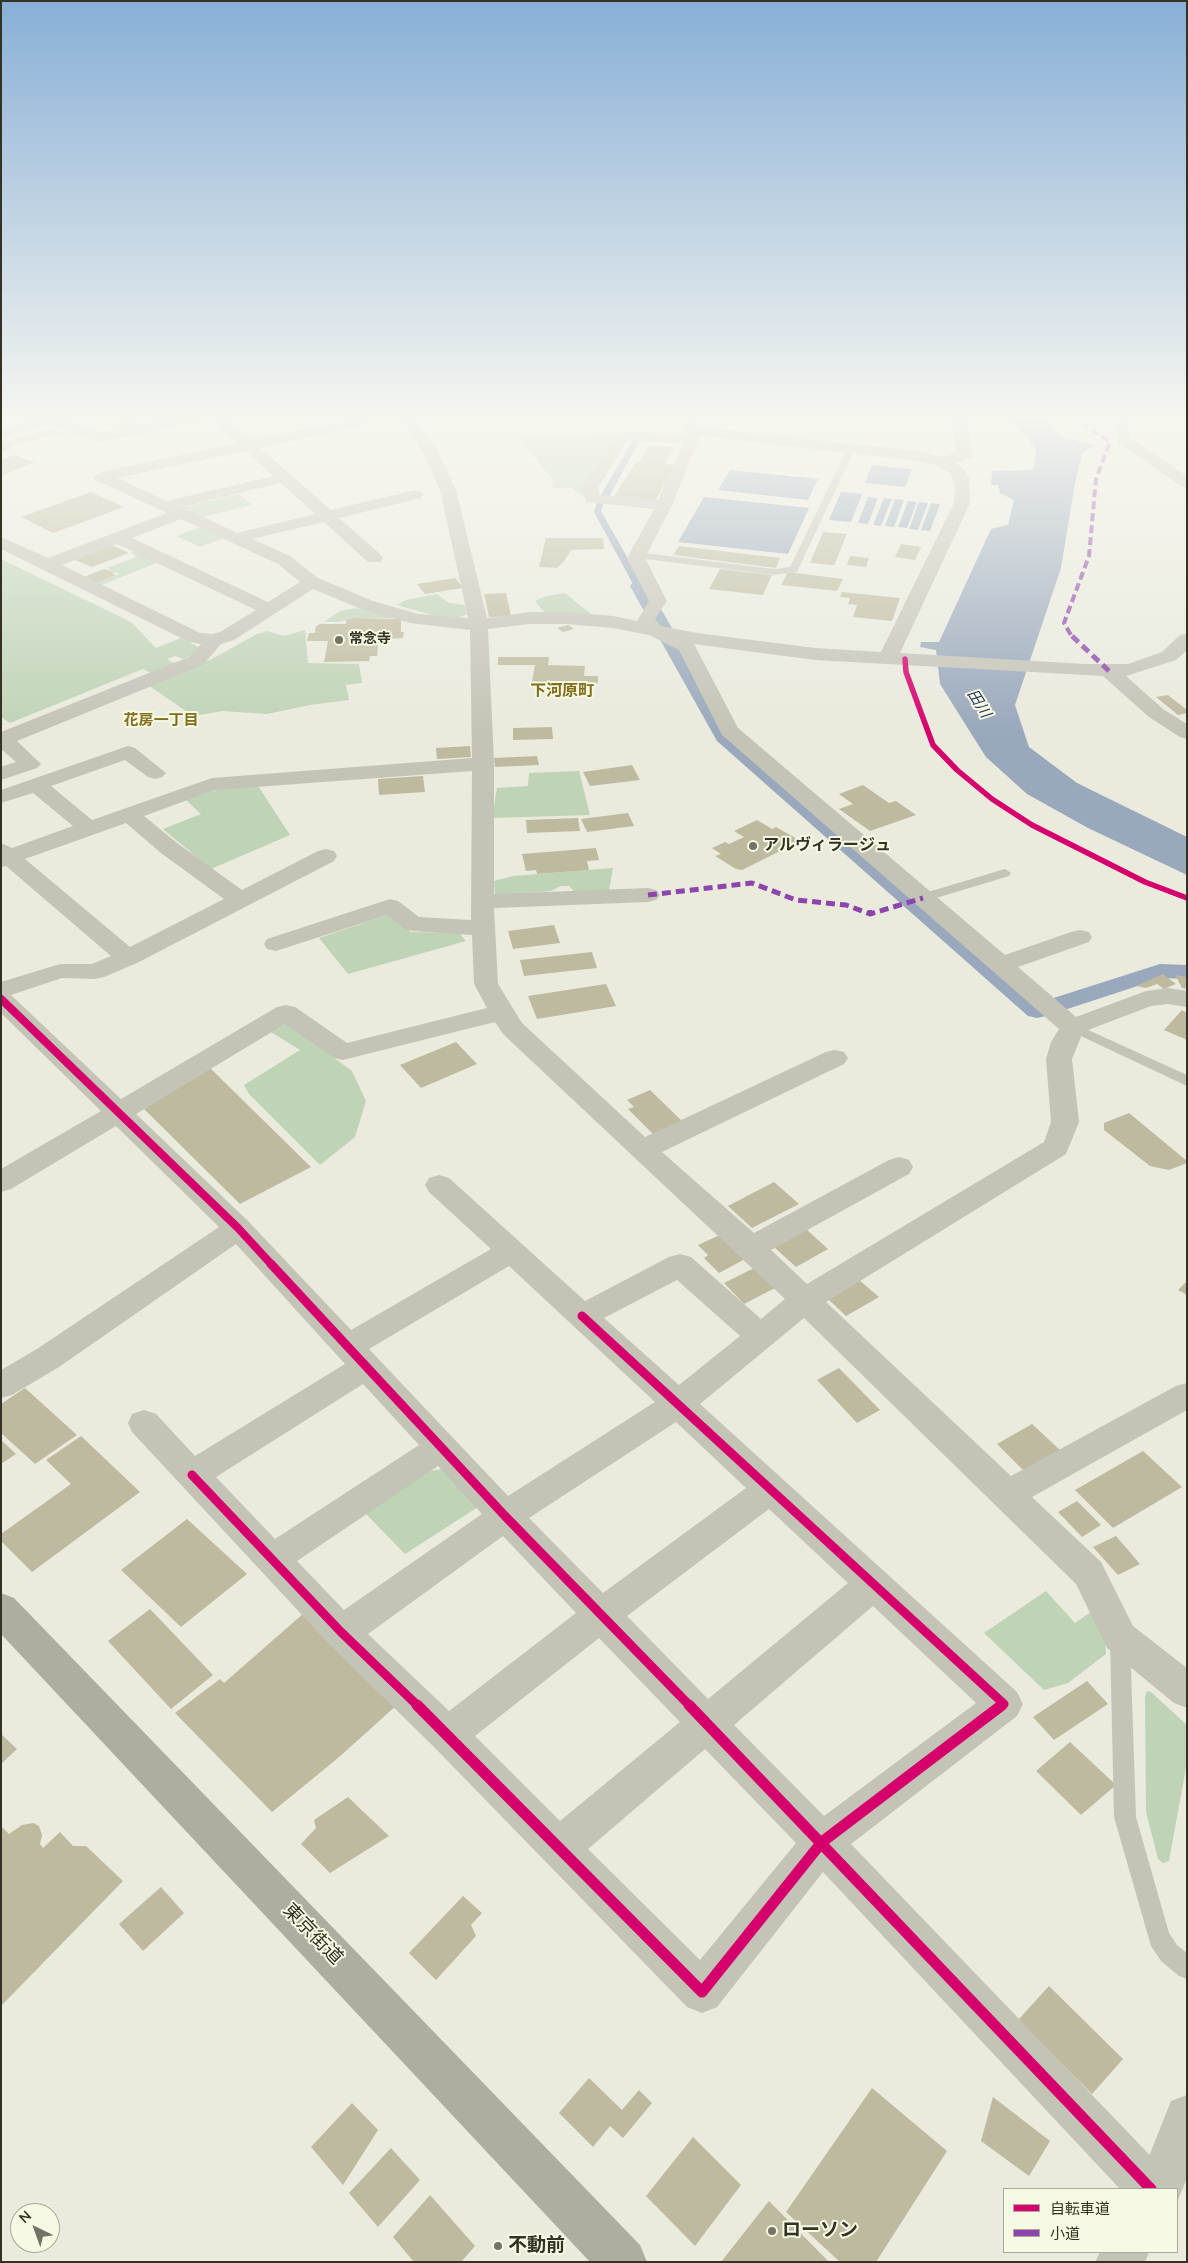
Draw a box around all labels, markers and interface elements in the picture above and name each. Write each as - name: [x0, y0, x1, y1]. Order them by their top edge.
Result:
- place label: 常念寺: [349, 632, 391, 648]
- marker: 常念寺: [333, 634, 345, 646]
- district label: 下河原町: [530, 682, 594, 702]
- water label: 田川: [962, 687, 994, 721]
- district label: 花房一丁目: [124, 712, 198, 730]
- place label: アルヴィラージュ: [763, 836, 891, 856]
- marker: アルヴィラージュ: [747, 840, 759, 852]
- street label: 東京街道: [277, 1900, 347, 1970]
- legend: [1003, 2188, 1178, 2253]
- text: 自転車道: [1050, 2199, 1110, 2219]
- north arrow: [10, 2203, 60, 2253]
- text: N: [15, 2207, 36, 2228]
- place label: ローソン: [782, 2220, 858, 2242]
- text: 小道: [1050, 2224, 1080, 2244]
- marker: ローソン: [766, 2225, 778, 2237]
- place label: 不動前: [508, 2235, 565, 2257]
- marker: 不動前: [492, 2240, 504, 2252]

